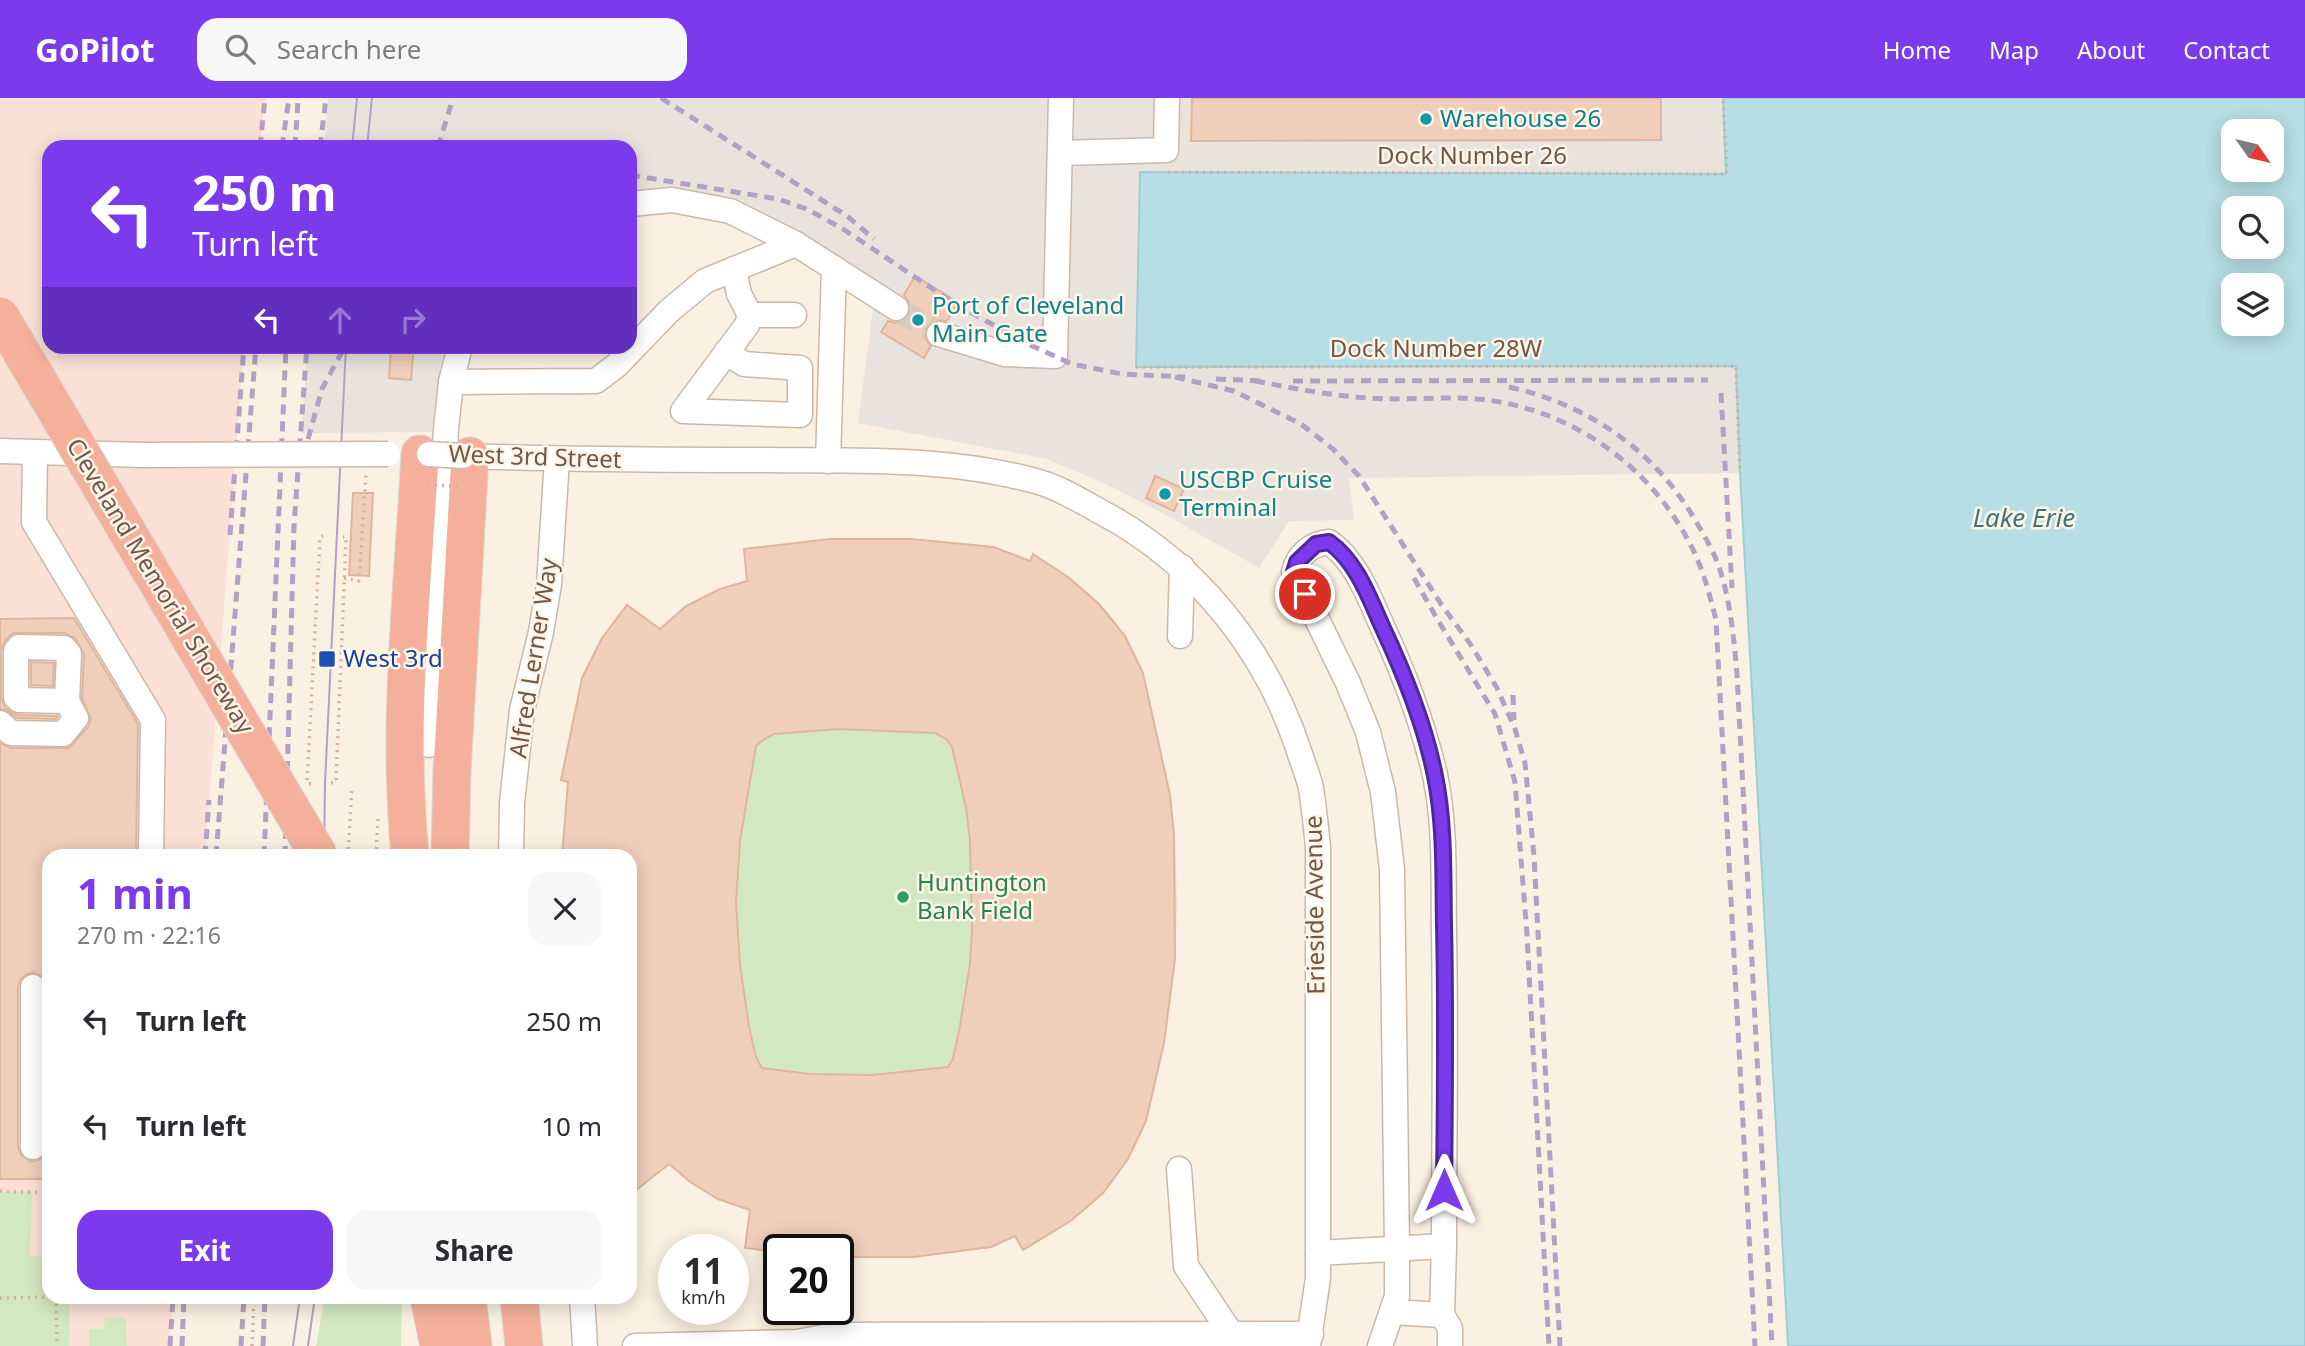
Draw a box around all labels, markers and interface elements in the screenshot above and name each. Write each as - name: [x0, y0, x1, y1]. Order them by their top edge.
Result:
- search box: [197, 18, 687, 81]
- text: GoPilot: [35, 27, 155, 72]
- icon: search: [221, 30, 259, 68]
- text: Search here: [277, 31, 421, 67]
- text: Home: [1883, 33, 1951, 66]
- text: Map: [1989, 33, 2039, 66]
- text: About: [2077, 33, 2145, 66]
- text: Contact: [2183, 33, 2270, 66]
- place label: Warehouse 26: [1440, 101, 1601, 134]
- marker: Warehouse 26: [1418, 111, 1434, 127]
- north arrow: [2221, 119, 2284, 182]
- map controls: [2221, 119, 2284, 336]
- street label: Dock Number 26: [1377, 138, 1567, 171]
- text: 250 m: [192, 159, 337, 225]
- icon: left: [77, 168, 168, 259]
- button: search: [2221, 196, 2284, 259]
- text: Turn left: [192, 222, 318, 265]
- button: layers: [2221, 273, 2284, 336]
- place label: Port of Cleveland Main Gate: [932, 288, 1124, 349]
- icon: left: [248, 301, 286, 339]
- icon: ahead: [321, 301, 359, 339]
- icon: right: [394, 301, 432, 339]
- marker: Port of Cleveland Main Gate: [910, 312, 926, 328]
- street label: Dock Number 28W: [1330, 331, 1543, 364]
- street label: Cleveland Memorial Shoreway: [60, 431, 263, 740]
- street label: West 3rd Street: [448, 436, 622, 475]
- place label: USCBP Cruise Terminal: [1179, 462, 1332, 523]
- marker: USCBP Cruise Terminal: [1157, 486, 1173, 502]
- water label: Lake Erie: [1973, 499, 2075, 535]
- street label: Alfred Lerner Way: [500, 555, 565, 760]
- pin: [1275, 564, 1335, 624]
- icon: arrive: [1286, 575, 1324, 613]
- place label: West 3rd: [343, 641, 443, 674]
- marker: West 3rd: [317, 649, 337, 669]
- street label: Erieside Avenue: [1295, 815, 1332, 995]
- text: 1 min: [77, 864, 193, 921]
- place label: Huntington Bank Field: [917, 865, 1047, 926]
- button: close: [528, 872, 602, 946]
- marker: Huntington Bank Field: [895, 889, 911, 905]
- text: 270 m · 22:16: [77, 919, 221, 951]
- icon: left: [77, 1002, 115, 1040]
- text: Turn left: [136, 1003, 247, 1039]
- text: 250 m: [526, 1003, 602, 1039]
- icon: left: [77, 1107, 115, 1145]
- text: Turn left: [136, 1108, 247, 1144]
- text: 10 m: [541, 1108, 602, 1144]
- position arrow: [1407, 1153, 1481, 1227]
- button: Exit: [77, 1210, 333, 1290]
- button: Share: [347, 1210, 602, 1290]
- speed limit sign: 20: [763, 1234, 854, 1325]
- text: 11: [683, 1247, 724, 1294]
- text: km/h: [681, 1285, 726, 1309]

